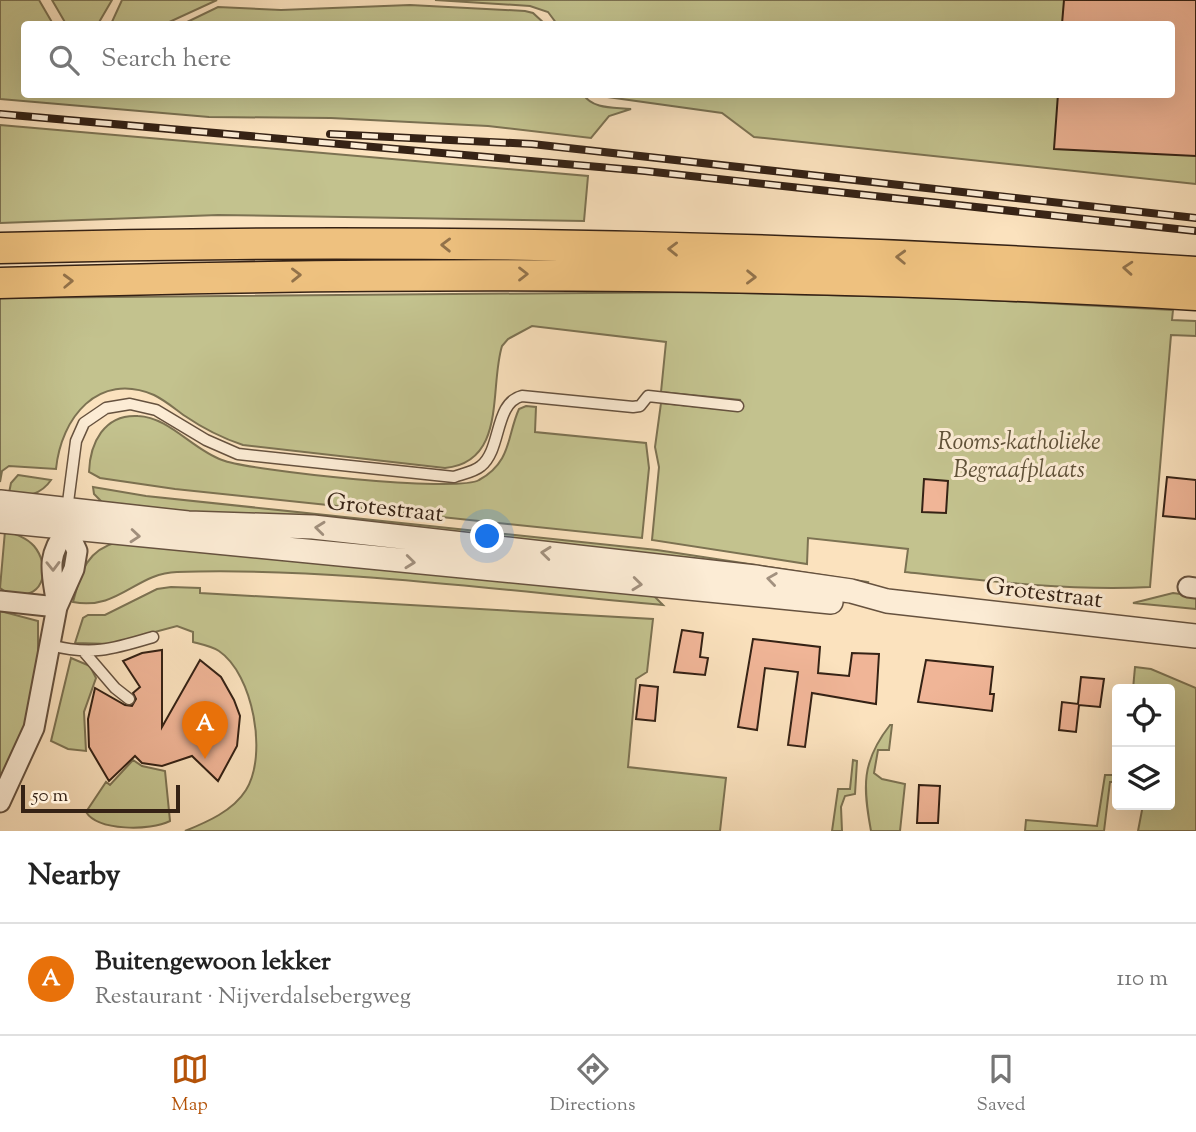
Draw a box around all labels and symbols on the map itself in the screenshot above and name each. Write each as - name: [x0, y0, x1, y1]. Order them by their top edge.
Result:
- one-way arrow: [440, 237, 451, 253]
- one-way arrow: [668, 241, 678, 257]
- one-way arrow: [895, 250, 906, 265]
- one-way arrow: [1122, 261, 1133, 276]
- one-way arrow: [518, 266, 529, 282]
- one-way arrow: [290, 268, 301, 283]
- one-way arrow: [745, 269, 756, 284]
- one-way arrow: [63, 273, 74, 289]
- park label: Rooms-katholieke Begraafplaats: [937, 426, 1101, 488]
- street label: Grotestraat: [325, 486, 445, 532]
- your location: [470, 519, 504, 553]
- one-way arrow: [314, 521, 325, 536]
- one-way arrow: [130, 528, 141, 543]
- one-way arrow: [540, 546, 552, 561]
- one-way arrow: [405, 554, 416, 569]
- one-way arrow: [45, 561, 60, 572]
- street label: Grotestraat: [983, 570, 1105, 618]
- one-way arrow: [766, 572, 778, 587]
- one-way arrow: [631, 576, 642, 591]
- pin: A: [182, 701, 228, 759]
- scale bar: [21, 782, 180, 814]

